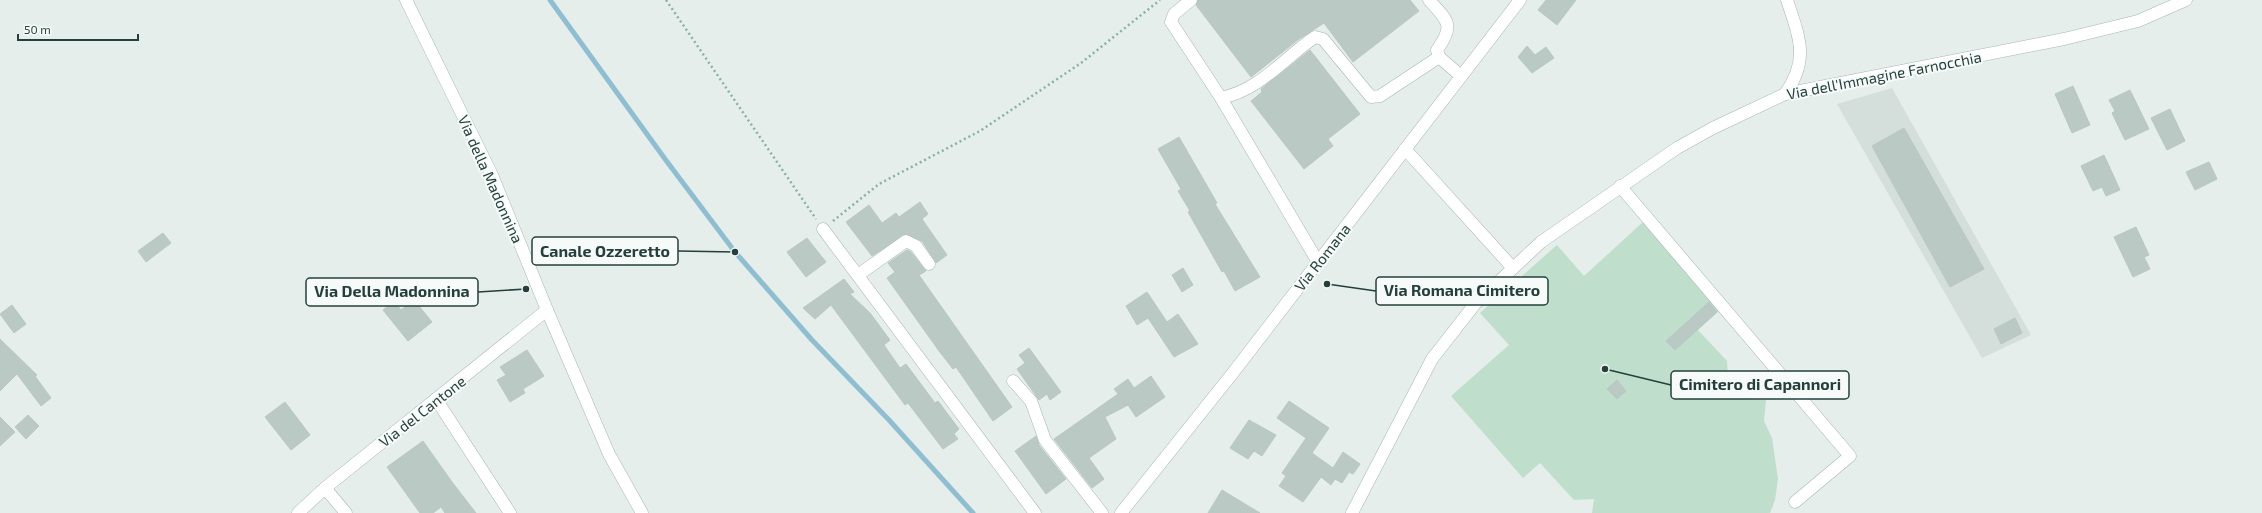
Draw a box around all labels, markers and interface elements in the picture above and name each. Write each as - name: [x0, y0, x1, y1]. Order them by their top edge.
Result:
- scale bar: [18, 16, 138, 42]
- text: 50 m: [24, 22, 51, 36]
- street label: Via dell'Immagine Farnocchia: [1785, 47, 1983, 103]
- street label: Via della Madonnina: [455, 112, 527, 246]
- street label: Via Romana: [1290, 220, 1354, 294]
- callout: Canale Ozzeretto: [532, 237, 678, 265]
- text: Canale Ozzeretto: [540, 241, 670, 260]
- callout: Via Romana Cimitero: [1376, 277, 1548, 305]
- callout: Via Della Madonnina: [306, 278, 478, 306]
- text: Via Romana Cimitero: [1384, 280, 1540, 299]
- text: Via Della Madonnina: [314, 281, 470, 300]
- callout: Cimitero di Capannori: [1671, 371, 1849, 399]
- street label: Via del Cantone: [375, 372, 469, 450]
- text: Cimitero di Capannori: [1679, 374, 1841, 393]

